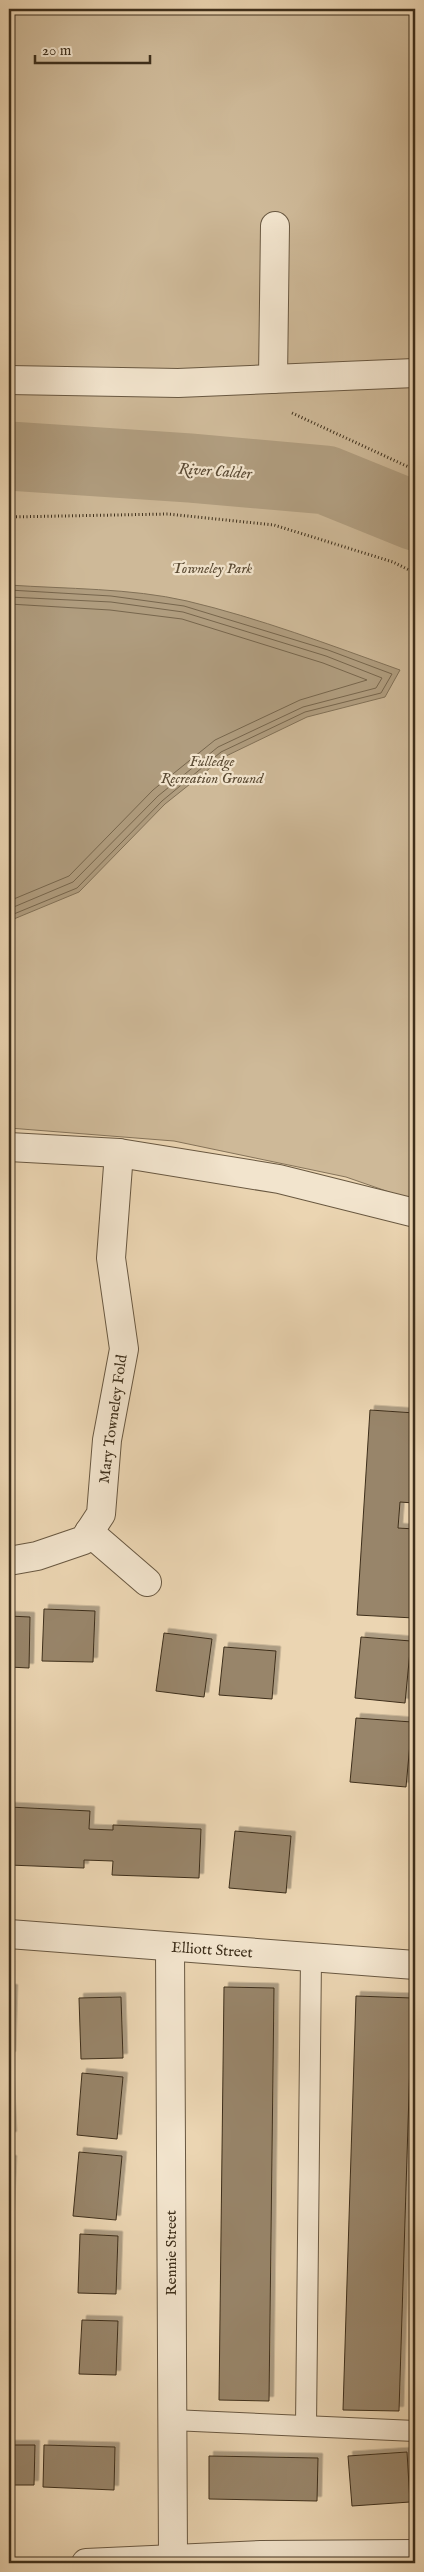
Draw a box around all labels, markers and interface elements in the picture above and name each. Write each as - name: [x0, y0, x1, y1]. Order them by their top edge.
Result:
- scale bar: [35, 32, 150, 64]
- text: 20 m: [42, 41, 72, 60]
- water label: River Calder: [177, 459, 254, 485]
- park label: Towneley Park: [172, 559, 252, 578]
- park label: Fulledge Recreation Ground: [161, 752, 264, 788]
- street label: Mary Towneley Fold: [95, 1352, 132, 1485]
- street label: Elliott Street: [171, 1938, 253, 1962]
- street label: Rennie Street: [162, 2210, 181, 2296]

